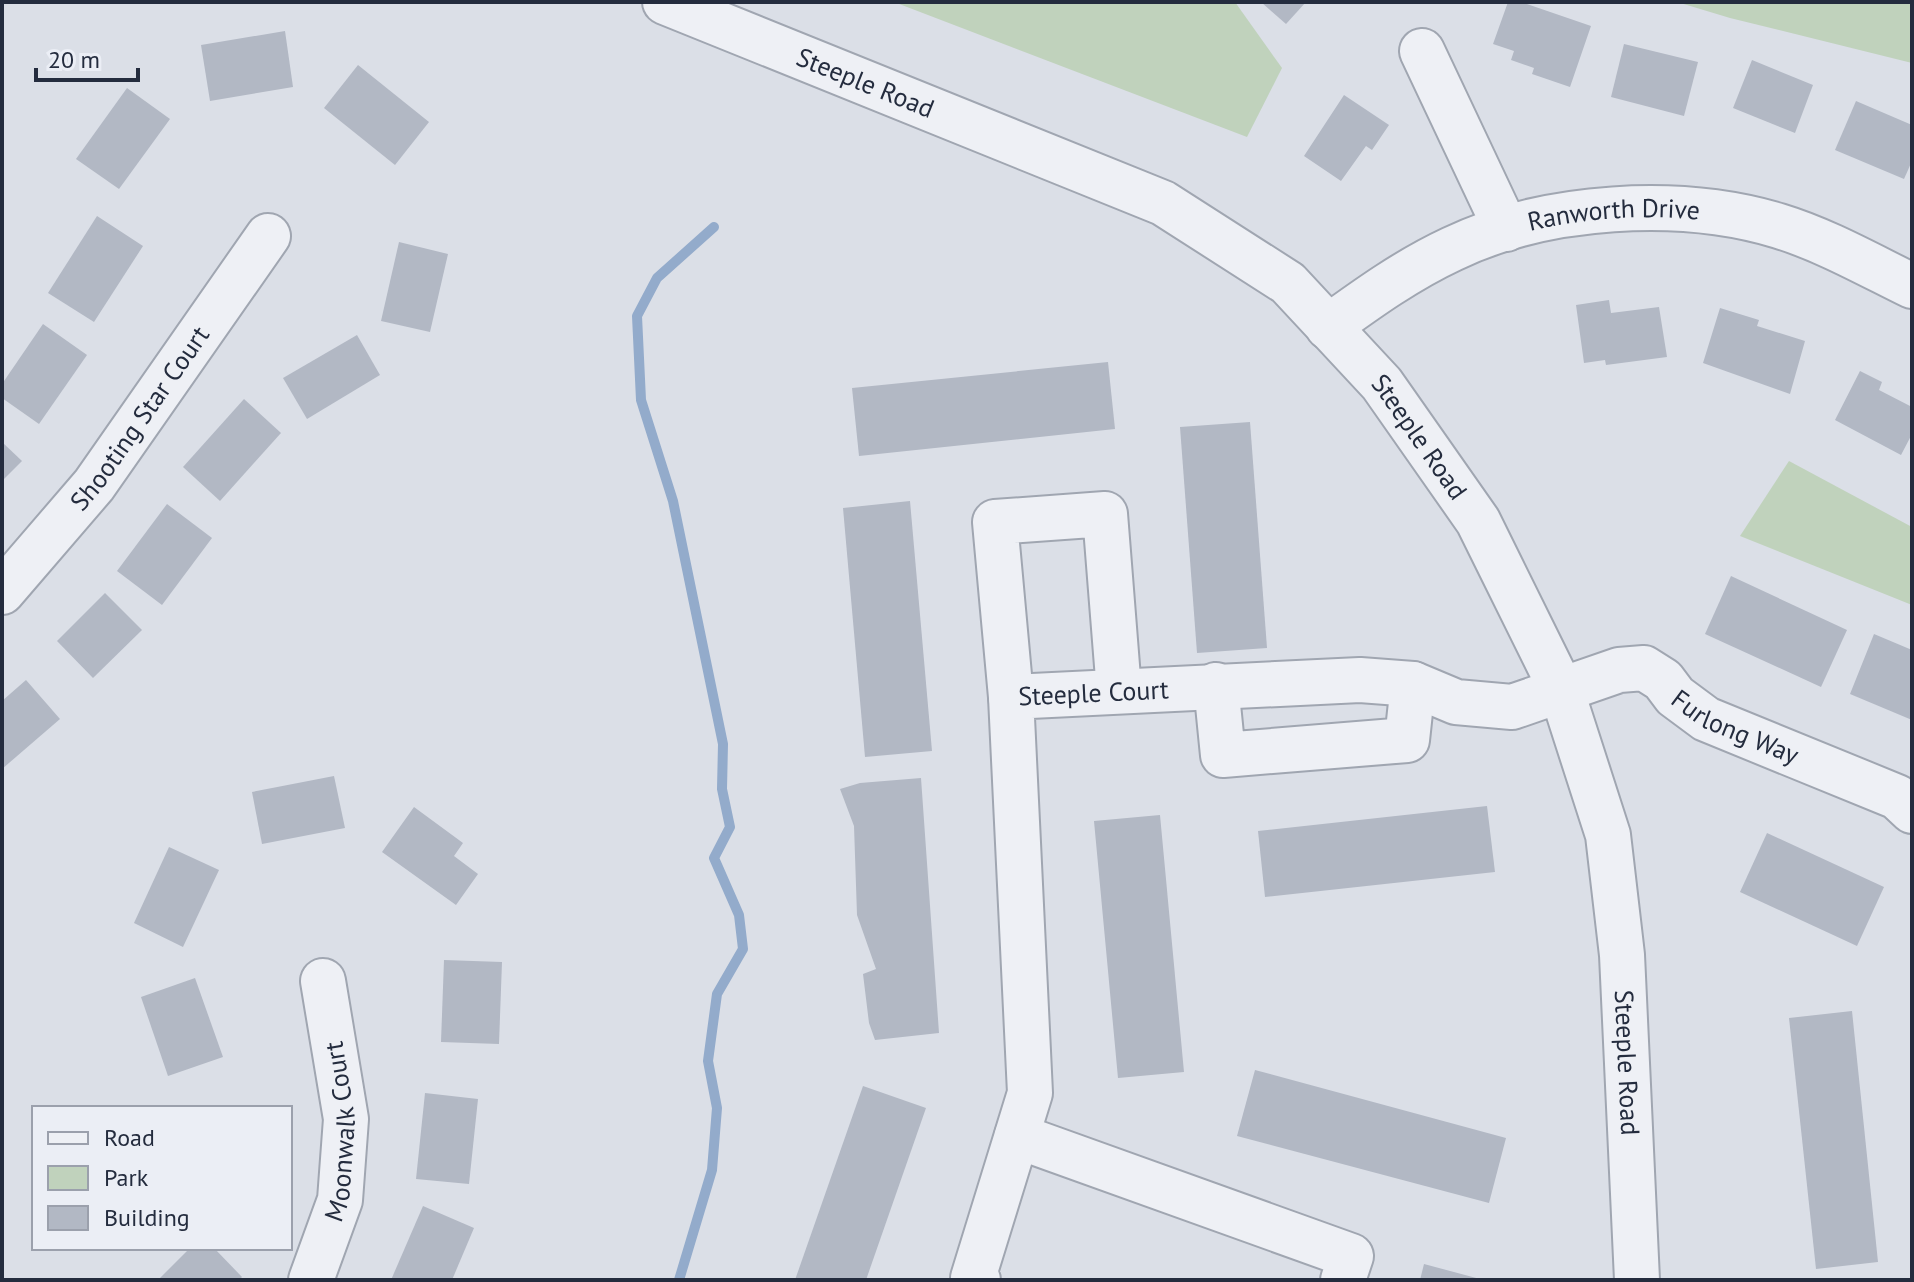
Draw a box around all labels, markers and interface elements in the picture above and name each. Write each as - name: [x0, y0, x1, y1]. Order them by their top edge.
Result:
- scale bar: [36, 32, 138, 82]
- street label: Steeple Road: [792, 40, 939, 125]
- text: 20 m: [48, 44, 100, 75]
- street label: Ranworth Drive: [1524, 191, 1701, 238]
- street label: Shooting Star Court: [63, 319, 216, 517]
- street label: Steeple Road: [1365, 366, 1475, 506]
- street label: Steeple Court: [1017, 672, 1170, 713]
- street label: Furlong Way: [1665, 682, 1804, 771]
- street label: Steeple Road: [1608, 989, 1647, 1136]
- street label: Moonwalk Court: [316, 1039, 362, 1226]
- legend: [32, 1106, 292, 1250]
- text: Road: [104, 1122, 155, 1153]
- text: Park: [104, 1162, 149, 1193]
- text: Building: [104, 1202, 190, 1233]

